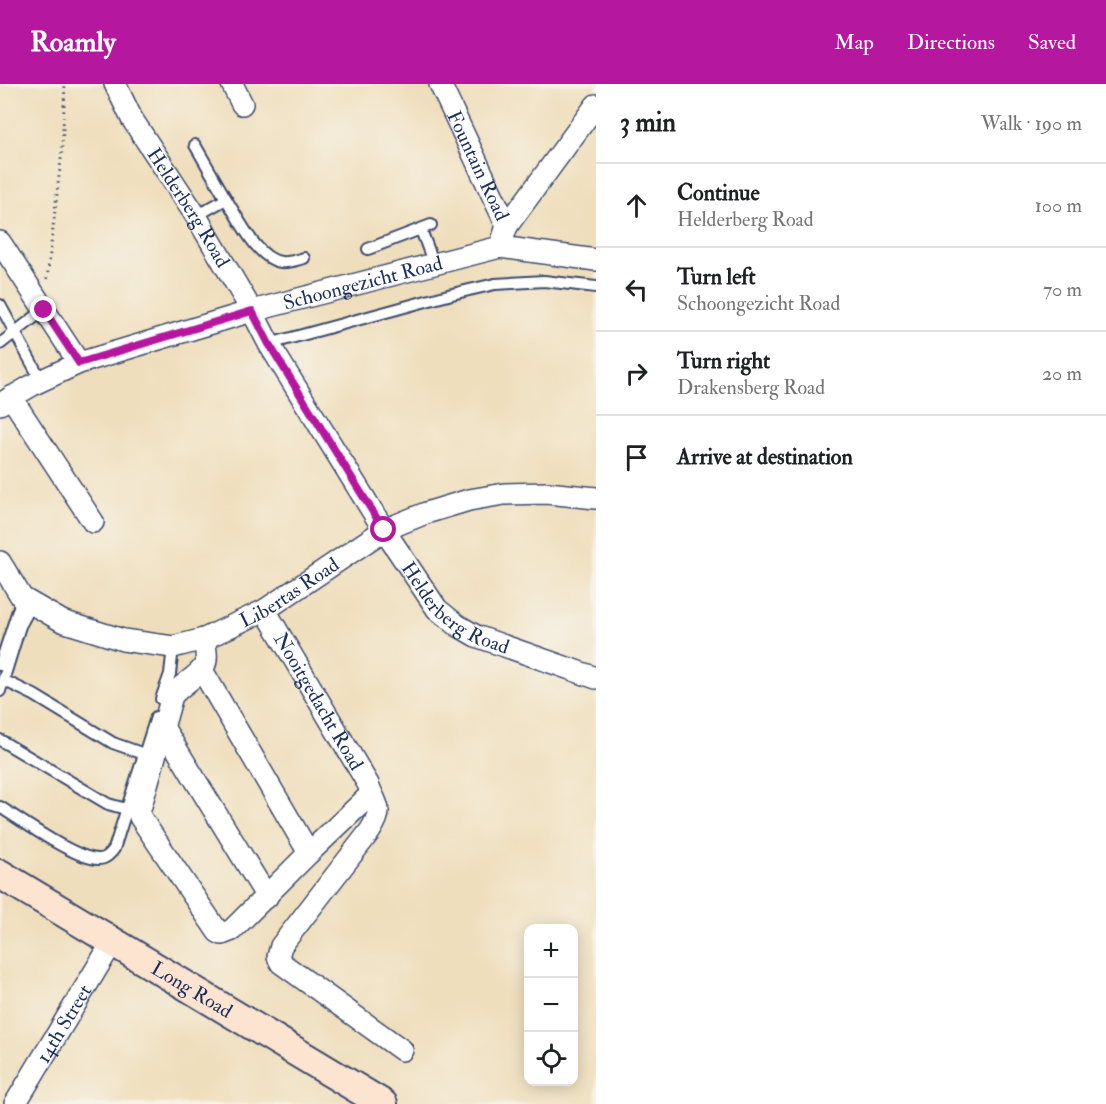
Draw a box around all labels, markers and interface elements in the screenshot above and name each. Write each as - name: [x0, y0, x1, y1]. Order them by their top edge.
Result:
- text: Roamly: [30, 25, 116, 60]
- text: Map: [834, 29, 874, 56]
- text: Directions: [907, 29, 995, 56]
- text: Saved: [1028, 29, 1076, 56]
- street label: Fountain Road: [442, 106, 515, 225]
- text: 3 min: [620, 107, 676, 139]
- text: Walk · 190 m: [981, 111, 1082, 136]
- street label: Helderberg Road: [142, 143, 236, 272]
- text: Continue: [677, 179, 760, 207]
- icon: ahead: [620, 189, 653, 222]
- text: 100 m: [1035, 193, 1082, 218]
- text: Helderberg Road: [677, 207, 814, 232]
- street label: Schoongezicht Road: [280, 250, 445, 315]
- text: Turn left: [677, 263, 756, 291]
- icon: left: [620, 273, 653, 306]
- text: 70 m: [1043, 277, 1082, 302]
- text: Schoongezicht Road: [677, 291, 840, 316]
- route end: [30, 296, 56, 322]
- text: Turn right: [677, 347, 770, 375]
- icon: right: [620, 357, 653, 390]
- text: 20 m: [1042, 361, 1082, 386]
- text: Drakensberg Road: [677, 375, 825, 400]
- icon: arrive: [620, 441, 653, 474]
- text: Arrive at destination: [677, 443, 853, 471]
- route start: [370, 516, 396, 542]
- street label: Libertas Road: [235, 551, 344, 633]
- street label: Helderberg Road: [396, 557, 513, 659]
- street label: Nooitgedacht Road: [269, 628, 369, 775]
- map controls: [524, 924, 578, 1086]
- button: +: [524, 924, 578, 978]
- street label: Long Road: [147, 955, 237, 1023]
- button: −: [524, 978, 578, 1032]
- street label: 14th Street: [30, 979, 97, 1067]
- button: locate: [524, 1032, 578, 1086]

